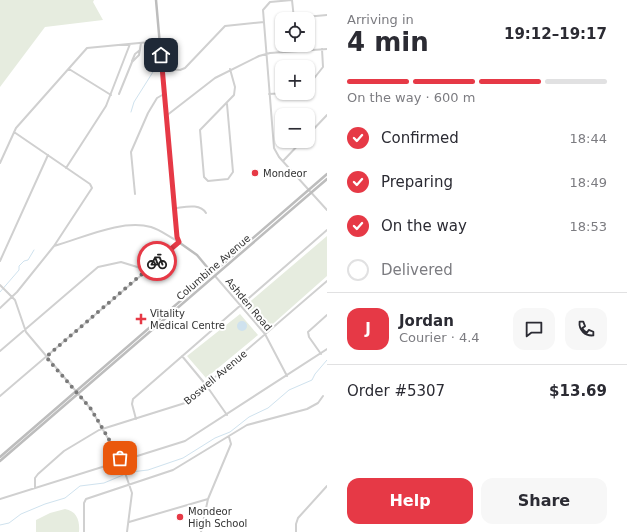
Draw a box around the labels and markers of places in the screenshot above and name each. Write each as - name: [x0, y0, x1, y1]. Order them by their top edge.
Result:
- pin: [144, 38, 178, 72]
- marker: Mondeor: [250, 168, 260, 178]
- place label: Mondeor: [263, 168, 308, 179]
- place label: Vitality Medical Centre: [150, 308, 225, 331]
- marker: Vitality Medical Centre: [135, 313, 147, 325]
- pin: [103, 441, 137, 475]
- place label: Mondeor High School: [188, 506, 247, 529]
- marker: Mondeor High School: [175, 512, 185, 522]

